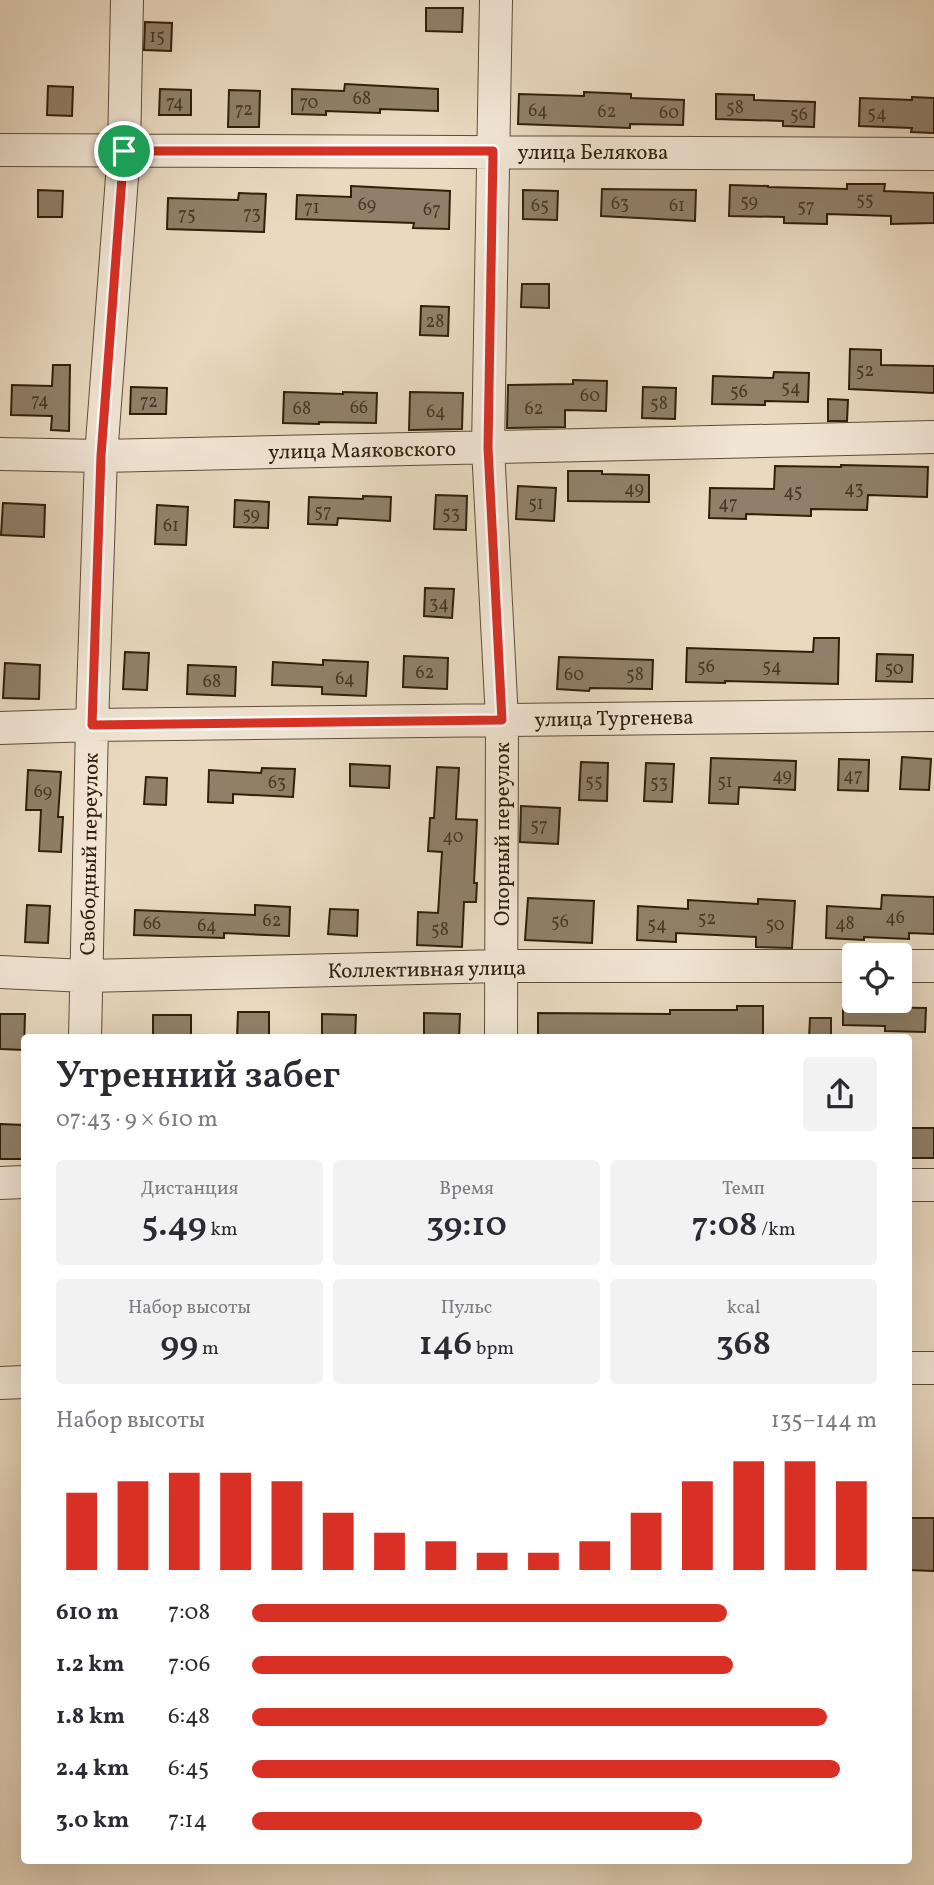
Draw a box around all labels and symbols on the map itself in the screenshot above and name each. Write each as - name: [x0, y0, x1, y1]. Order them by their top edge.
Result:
- house number: 15: [149, 25, 165, 50]
- house number: 68: [353, 87, 371, 112]
- house number: 74: [166, 91, 184, 116]
- house number: 70: [300, 91, 319, 116]
- house number: 58: [726, 96, 744, 121]
- house number: 72: [235, 98, 253, 123]
- house number: 64: [528, 99, 548, 124]
- house number: 62: [598, 100, 616, 125]
- house number: 60: [659, 101, 679, 126]
- house number: 54: [867, 102, 887, 127]
- house number: 56: [790, 103, 808, 128]
- pin: [94, 121, 154, 181]
- street label: улица Белякова: [517, 139, 669, 168]
- house number: 55: [856, 188, 874, 213]
- house number: 59: [740, 190, 758, 215]
- house number: 63: [611, 192, 629, 217]
- house number: 69: [358, 193, 376, 218]
- house number: 65: [531, 194, 549, 219]
- house number: 61: [669, 194, 685, 219]
- house number: 57: [797, 195, 815, 220]
- house number: 71: [304, 196, 320, 221]
- house number: 67: [423, 198, 441, 223]
- house number: 73: [243, 202, 261, 227]
- house number: 75: [178, 203, 196, 228]
- house number: 28: [426, 310, 444, 335]
- house number: 52: [856, 359, 874, 384]
- house number: 54: [781, 376, 801, 401]
- house number: 56: [730, 380, 748, 405]
- house number: 60: [580, 384, 600, 409]
- house number: 74: [31, 389, 49, 414]
- house number: 72: [140, 390, 158, 415]
- house number: 58: [650, 392, 668, 417]
- house number: 66: [350, 396, 368, 421]
- house number: 68: [293, 397, 311, 422]
- house number: 62: [525, 397, 543, 422]
- house number: 64: [426, 400, 446, 425]
- street label: улица Маяковского: [268, 435, 456, 468]
- house number: 49: [624, 477, 644, 502]
- house number: 43: [844, 477, 864, 502]
- house number: 45: [784, 480, 802, 505]
- house number: 51: [528, 492, 544, 517]
- house number: 47: [718, 492, 738, 517]
- house number: 57: [314, 500, 332, 525]
- house number: 53: [442, 502, 460, 527]
- house number: 59: [242, 503, 260, 528]
- house number: 61: [163, 514, 179, 539]
- house number: 34: [429, 592, 449, 617]
- house number: 56: [697, 655, 715, 680]
- house number: 54: [762, 655, 782, 680]
- house number: 50: [884, 657, 904, 682]
- house number: 62: [416, 661, 434, 686]
- house number: 60: [564, 663, 584, 688]
- house number: 58: [626, 663, 644, 688]
- house number: 64: [335, 667, 355, 692]
- house number: 68: [203, 670, 221, 695]
- street label: улица Тургенева: [534, 704, 694, 735]
- street label: Опорный переулок: [489, 742, 518, 926]
- street label: Свободный переулок: [74, 752, 107, 956]
- house number: 49: [772, 764, 792, 789]
- house number: 47: [843, 764, 863, 789]
- house number: 55: [585, 770, 603, 795]
- house number: 51: [717, 770, 733, 795]
- house number: 63: [268, 771, 286, 796]
- house number: 53: [650, 771, 668, 796]
- house number: 69: [34, 780, 52, 805]
- house number: 57: [530, 814, 548, 839]
- house number: 40: [442, 825, 464, 850]
- house number: 46: [885, 906, 905, 931]
- house number: 52: [698, 907, 716, 932]
- house number: 62: [263, 909, 281, 934]
- house number: 56: [551, 910, 569, 935]
- house number: 66: [143, 912, 161, 937]
- house number: 48: [835, 912, 855, 937]
- house number: 54: [647, 913, 667, 938]
- house number: 50: [765, 913, 785, 938]
- house number: 64: [197, 914, 217, 939]
- house number: 58: [431, 918, 449, 943]
- street label: Коллективная улица: [327, 954, 527, 987]

